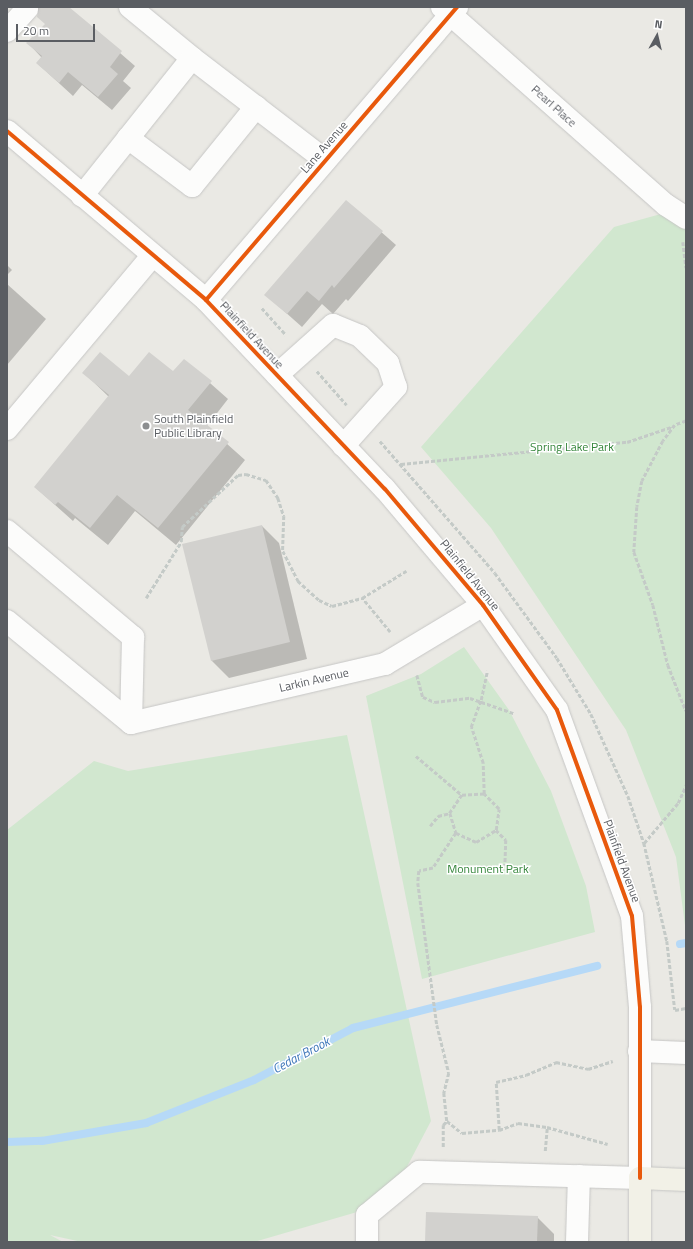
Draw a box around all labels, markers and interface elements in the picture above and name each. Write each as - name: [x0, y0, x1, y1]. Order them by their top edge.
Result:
- scale bar: [18, 16, 97, 42]
- north arrow: [637, 16, 677, 56]
- text: N: [654, 16, 664, 33]
- text: 20 m: [23, 21, 49, 40]
- street label: Pearl Place: [528, 82, 580, 130]
- street label: Lane Avenue: [297, 118, 351, 176]
- street label: Plainfield Avenue: [217, 298, 287, 372]
- place label: South Plainfield Public Library: [154, 412, 233, 440]
- marker: South Plainfield Public Library: [141, 421, 151, 431]
- park label: Spring Lake Park: [530, 440, 614, 454]
- street label: Plainfield Avenue: [437, 537, 503, 613]
- street label: Larkin Avenue: [278, 665, 350, 695]
- street label: Plainfield Avenue: [600, 818, 644, 904]
- park label: Monument Park: [447, 862, 529, 876]
- water label: Cedar Brook: [270, 1033, 332, 1077]

